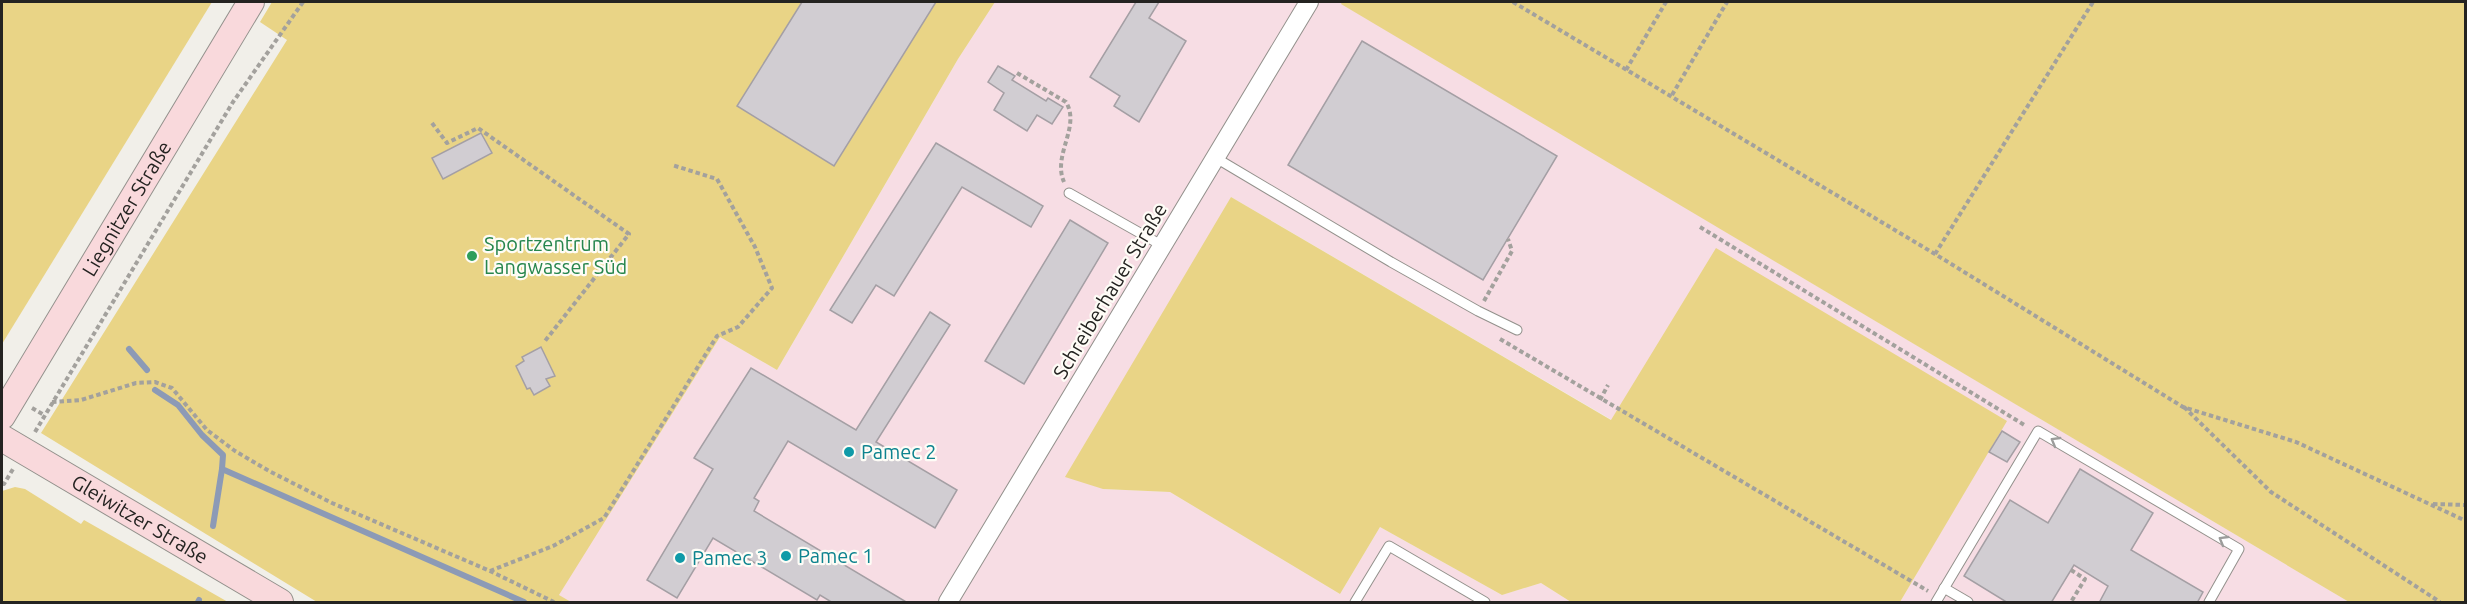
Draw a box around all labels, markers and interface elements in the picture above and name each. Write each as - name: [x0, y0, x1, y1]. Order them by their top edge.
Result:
- street label: Liegnitzer Straße: [77, 137, 176, 280]
- street label: Schreiberhauer Straße: [1048, 199, 1171, 383]
- place label: Sportzentrum Langwasser Süd: [484, 232, 627, 278]
- marker: Sportzentrum Langwasser Süd: [465, 249, 479, 263]
- one-way arrow: [2051, 437, 2061, 448]
- place label: Pamec 2: [861, 440, 937, 463]
- marker: Pamec 2: [842, 445, 856, 459]
- street label: Gleiwitzer Straße: [68, 470, 212, 568]
- one-way arrow: [2219, 536, 2229, 547]
- place label: Pamec 1: [798, 544, 874, 567]
- place label: Pamec 3: [692, 546, 768, 569]
- marker: Pamec 1: [779, 549, 793, 563]
- marker: Pamec 3: [673, 551, 687, 565]

